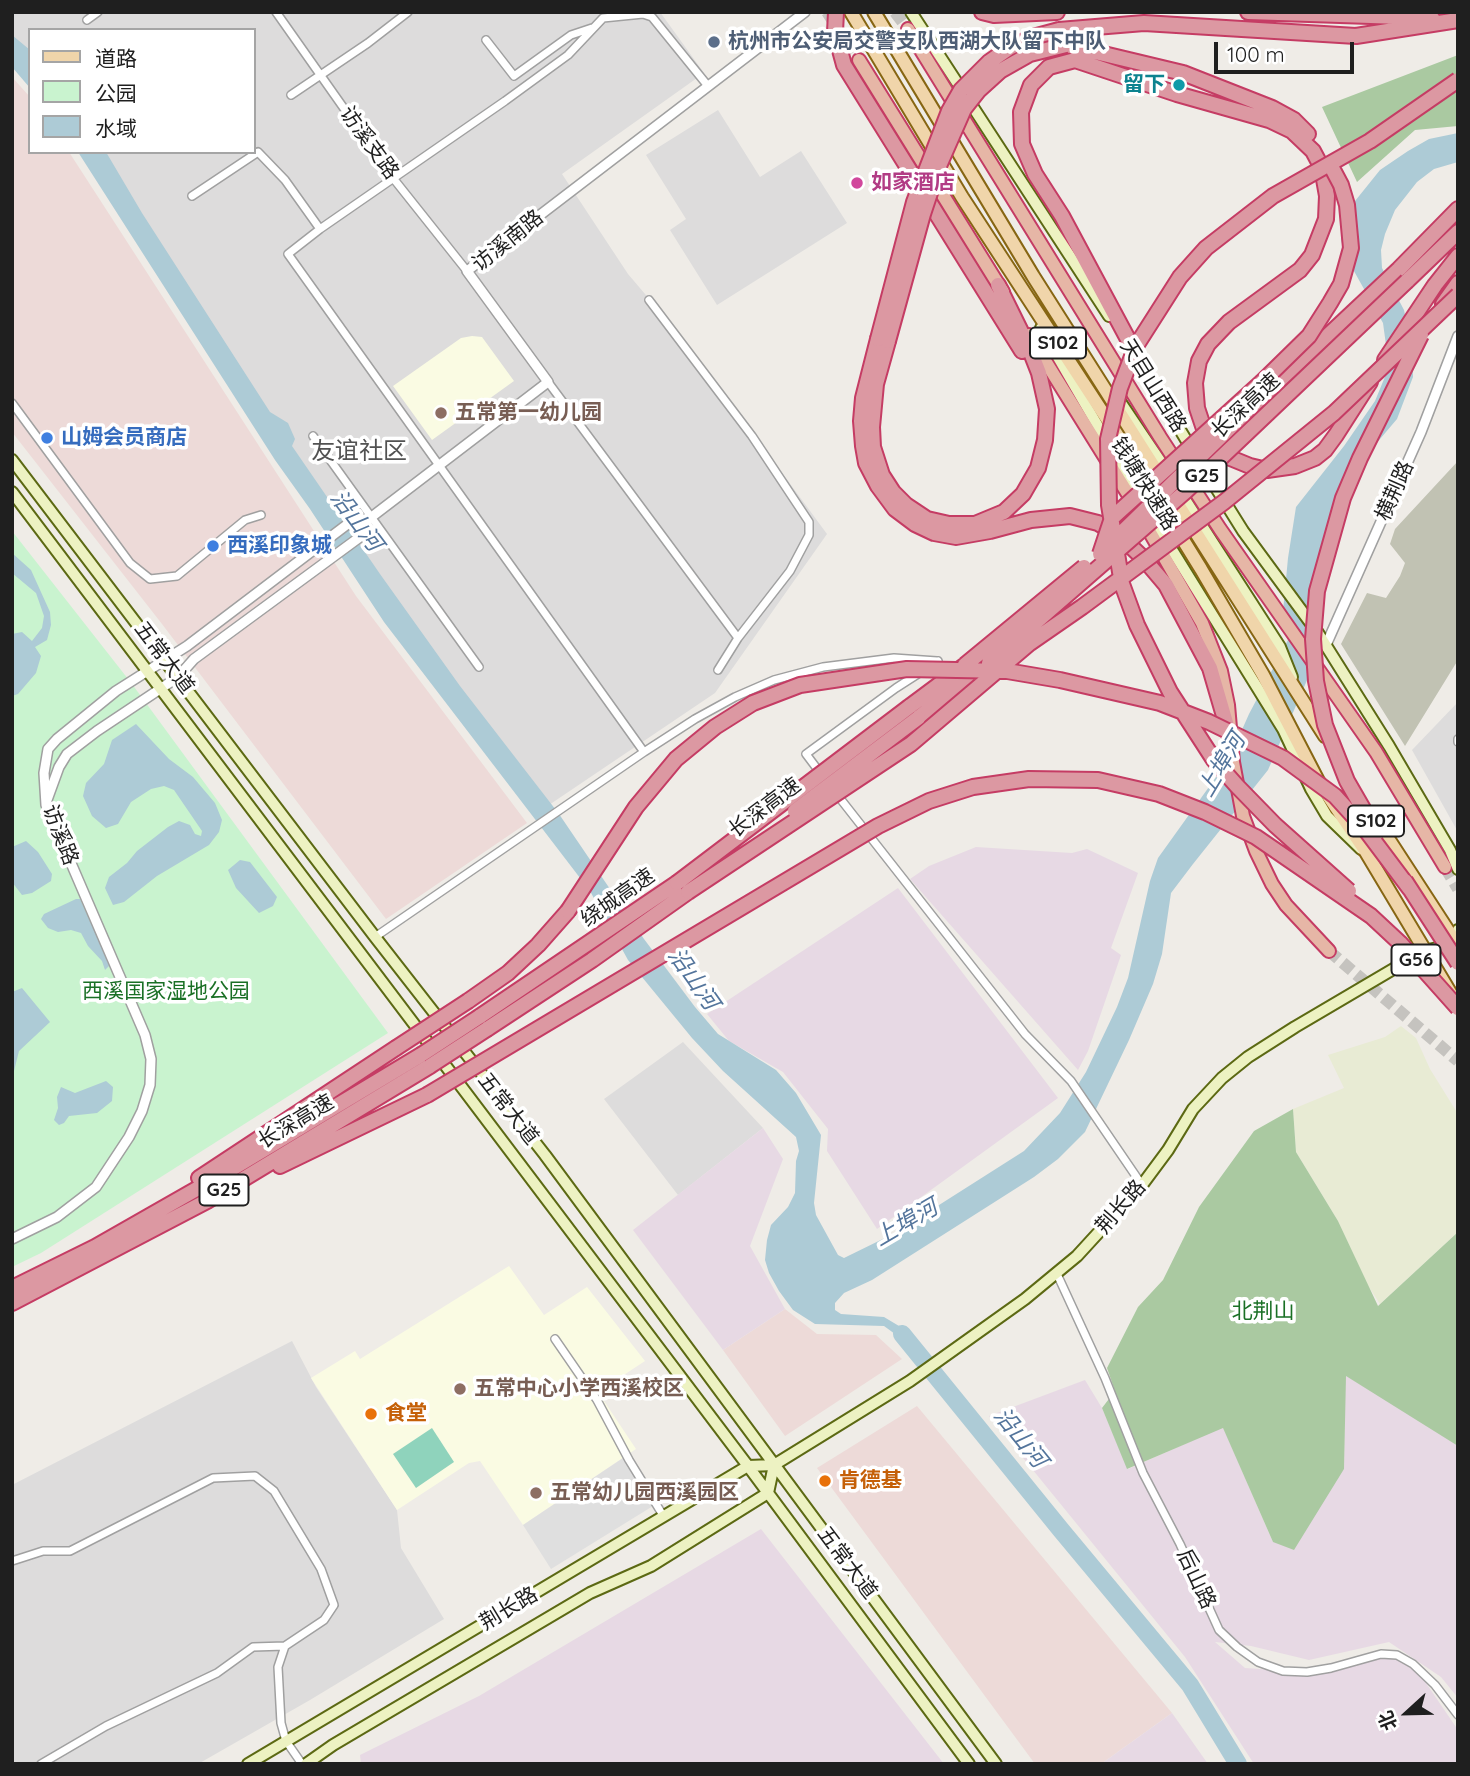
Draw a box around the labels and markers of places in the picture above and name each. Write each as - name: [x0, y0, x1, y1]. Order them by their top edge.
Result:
- place label: 杭州市公安局交警支队西湖大队留下中队: [728, 29, 1106, 55]
- marker: 杭州市公安局交警支队西湖大队留下中队: [706, 34, 722, 50]
- place label: 留下: [1123, 72, 1165, 98]
- marker: 留下: [1171, 77, 1187, 93]
- place label: 如家酒店: [871, 170, 955, 196]
- marker: 如家酒店: [849, 175, 865, 191]
- place label: 五常第一幼儿园: [455, 400, 602, 426]
- marker: 五常第一幼儿园: [433, 405, 449, 421]
- place label: 山姆会员商店: [61, 425, 187, 451]
- marker: 山姆会员商店: [39, 430, 55, 446]
- place label: 西溪印象城: [227, 533, 332, 559]
- marker: 西溪印象城: [205, 538, 221, 554]
- place label: 五常中心小学西溪校区: [474, 1376, 684, 1402]
- marker: 五常中心小学西溪校区: [452, 1381, 468, 1397]
- place label: 食堂: [385, 1401, 427, 1427]
- marker: 食堂: [363, 1406, 379, 1422]
- place label: 肯德基: [839, 1468, 902, 1494]
- marker: 肯德基: [817, 1473, 833, 1489]
- place label: 五常幼儿园西溪园区: [550, 1480, 739, 1506]
- marker: 五常幼儿园西溪园区: [528, 1485, 544, 1501]

